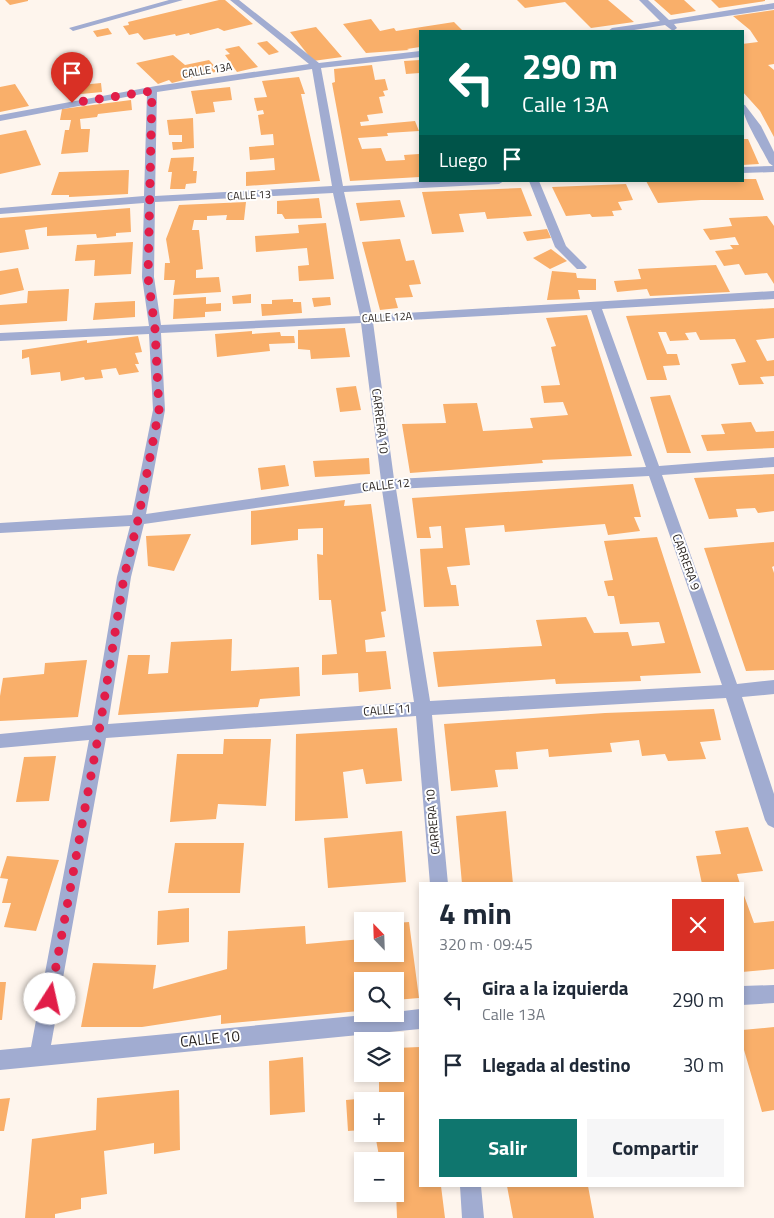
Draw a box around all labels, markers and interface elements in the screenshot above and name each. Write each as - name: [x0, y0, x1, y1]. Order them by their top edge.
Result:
- text: 290 m: [522, 39, 618, 93]
- icon: left: [439, 50, 504, 115]
- pin: [51, 52, 93, 103]
- street label: CALLE 13A: [181, 58, 234, 82]
- icon: arrive: [58, 59, 86, 87]
- text: Calle 13A: [522, 87, 609, 121]
- text: Luego: [439, 145, 488, 174]
- icon: arrive: [498, 145, 526, 173]
- street label: CALLE 13: [227, 186, 271, 204]
- street label: CALLE 12A: [361, 308, 413, 326]
- street label: CARRERA 10: [367, 387, 394, 455]
- street label: CALLE 12: [361, 473, 411, 496]
- street label: CARRERA 9: [667, 531, 706, 593]
- street label: CALLE 11: [362, 698, 412, 721]
- street label: CARRERA 10: [420, 788, 445, 856]
- text: 4 min: [439, 890, 512, 936]
- button: close: [672, 899, 724, 951]
- north arrow: [354, 912, 404, 962]
- map controls: [354, 912, 404, 1202]
- text: 320 m · 09:45: [439, 932, 533, 956]
- position arrow: [23, 972, 75, 1024]
- button: search: [354, 972, 404, 1022]
- text: Gira a la izquierda: [482, 973, 629, 1002]
- text: 290 m: [672, 985, 724, 1014]
- icon: left: [439, 986, 467, 1014]
- text: Calle 13A: [482, 1002, 545, 1026]
- street label: CALLE 10: [179, 1024, 241, 1053]
- button: layers: [354, 1032, 404, 1082]
- text: Llegada al destino: [482, 1050, 631, 1079]
- text: 30 m: [683, 1050, 724, 1079]
- icon: arrive: [439, 1051, 467, 1079]
- button: +: [354, 1092, 404, 1142]
- button: Salir: [439, 1119, 577, 1177]
- button: Compartir: [587, 1119, 724, 1177]
- button: −: [354, 1152, 404, 1202]

